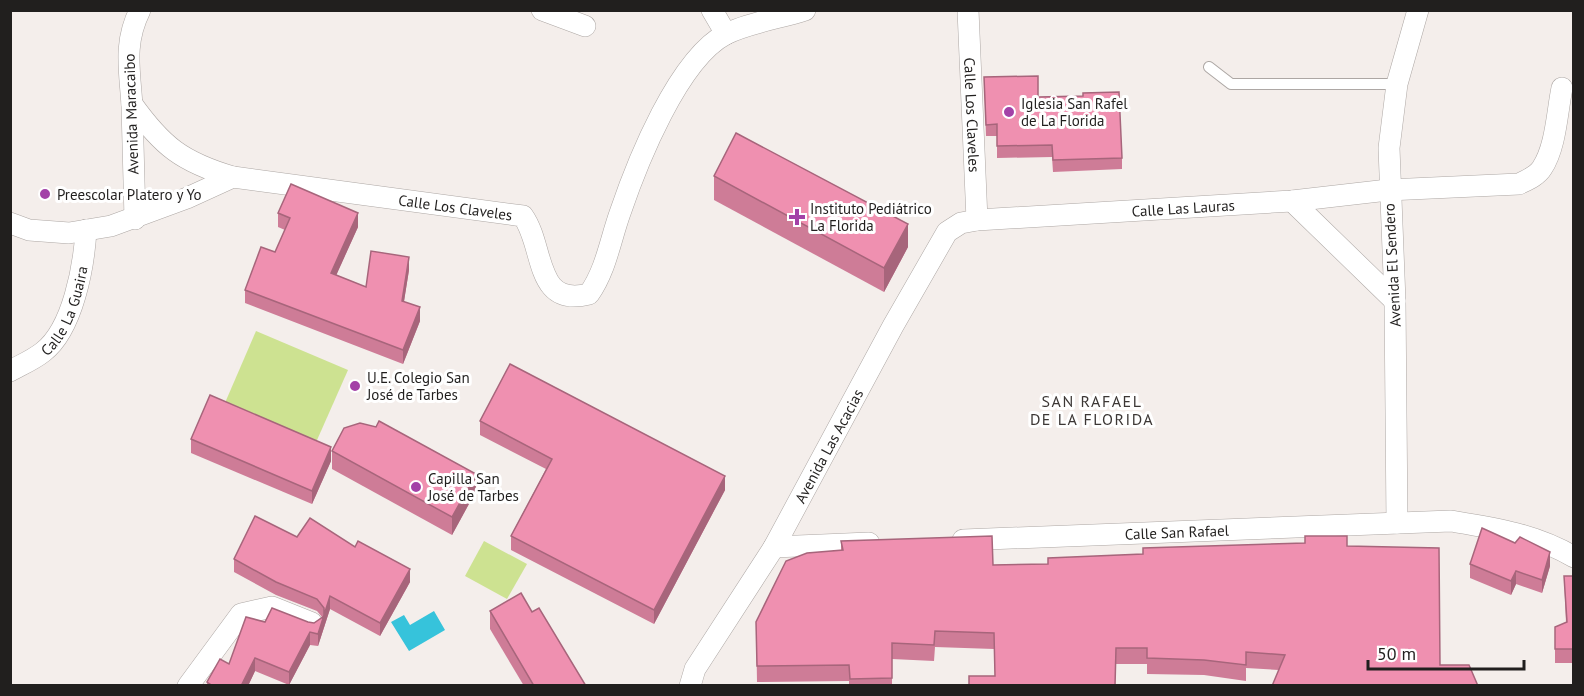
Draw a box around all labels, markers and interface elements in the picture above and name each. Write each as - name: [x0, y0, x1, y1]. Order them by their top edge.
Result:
- street label: Avenida Maracaibo: [119, 53, 143, 175]
- street label: Calle Los Claveles: [961, 57, 984, 173]
- place label: Iglesia San Rafel de La Florida: [1021, 94, 1128, 130]
- marker: Iglesia San Rafel de La Florida: [1002, 105, 1016, 119]
- place label: Preescolar Platero y Yo: [57, 185, 202, 204]
- marker: Preescolar Platero y Yo: [38, 187, 52, 201]
- street label: Calle Los Claveles: [397, 190, 514, 224]
- street label: Calle Las Lauras: [1131, 195, 1235, 220]
- place label: Instituto Pediátrico La Florida: [810, 199, 932, 235]
- street label: Avenida El Sendero: [1379, 203, 1405, 327]
- marker: Instituto Pediátrico La Florida: [788, 208, 806, 226]
- street label: Calle La Guaira: [36, 264, 91, 359]
- place label: U.E. Colegio San José de Tarbes: [366, 368, 470, 404]
- marker: U.E. Colegio San José de Tarbes: [348, 379, 362, 393]
- street label: Avenida Las Acacias: [790, 385, 867, 506]
- district label: SAN RAFAEL DE LA FLORIDA: [1030, 391, 1154, 429]
- place label: Capilla San José de Tarbes: [427, 469, 519, 505]
- marker: Capilla San José de Tarbes: [409, 480, 423, 494]
- street label: Calle San Rafael: [1124, 520, 1230, 543]
- scale bar: [1368, 633, 1524, 671]
- text: 50 m: [1377, 642, 1416, 665]

